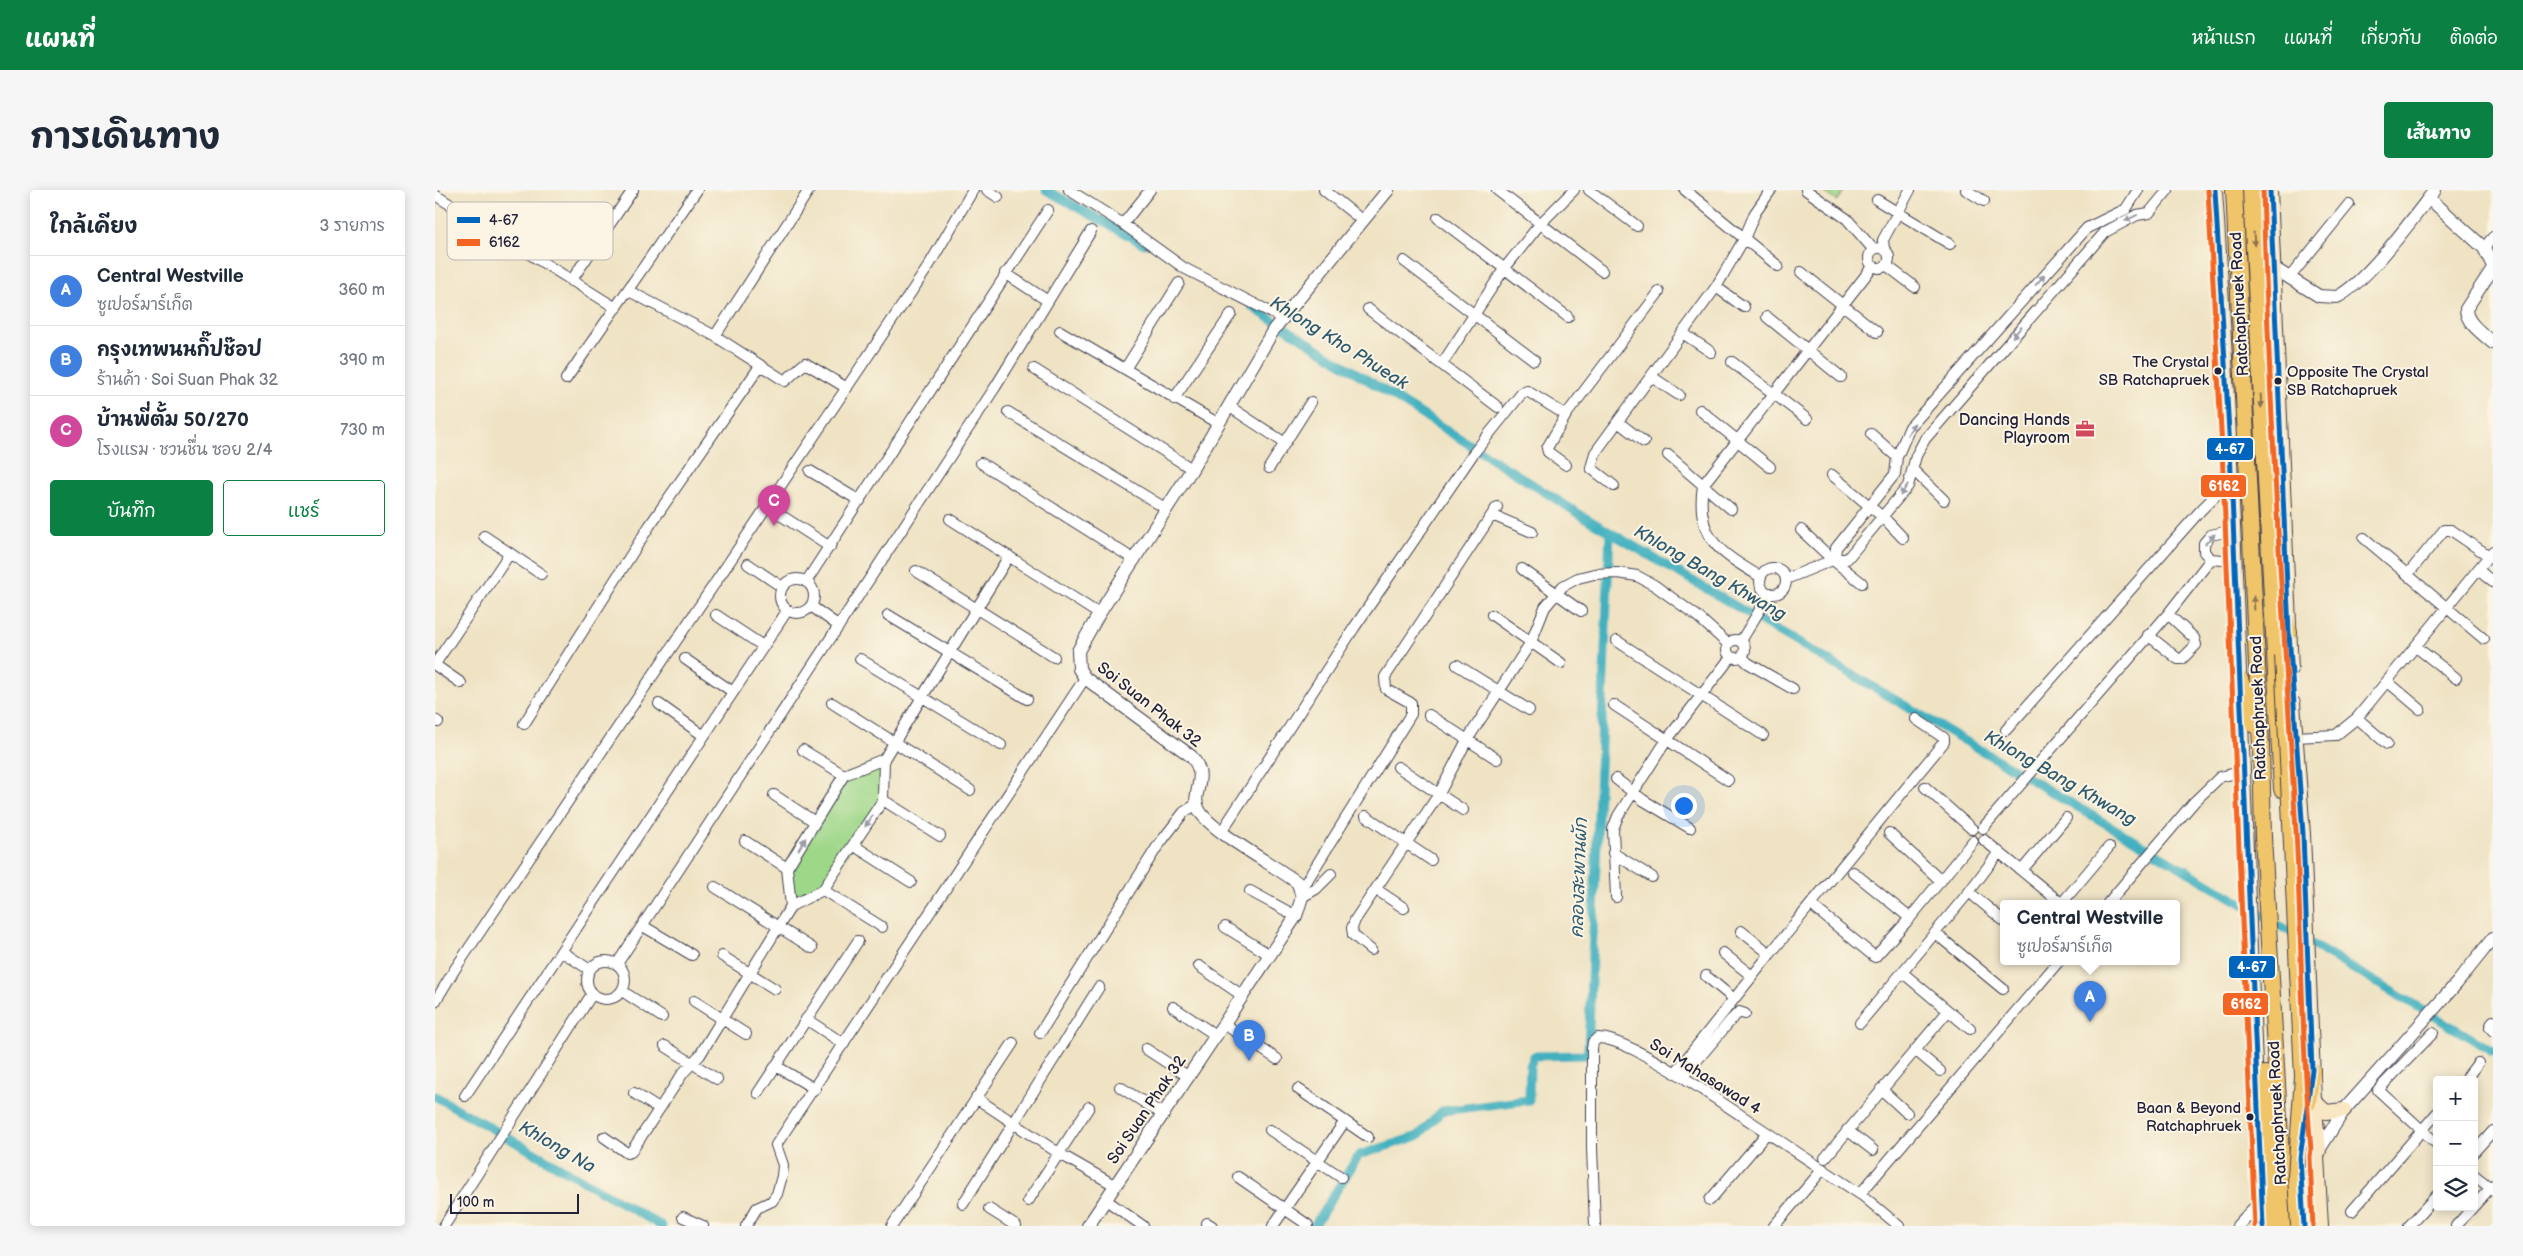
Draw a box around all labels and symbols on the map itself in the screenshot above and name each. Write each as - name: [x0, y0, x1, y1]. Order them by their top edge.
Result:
- legend: [447, 202, 613, 260]
- text: 4-67: [489, 212, 518, 229]
- one-way arrow: [2124, 215, 2138, 223]
- street label: Ratchaphruek Road: [2227, 231, 2253, 377]
- one-way arrow: [2250, 231, 2258, 247]
- text: 6162: [489, 234, 521, 251]
- one-way arrow: [2034, 274, 2046, 286]
- water label: Khlong Kho Phueak: [1266, 292, 1413, 395]
- one-way arrow: [2011, 325, 2023, 337]
- place label: The Crystal SB Ratchapruek: [2099, 353, 2210, 390]
- place label: Opposite The Crystal SB Ratchapruek: [2287, 363, 2429, 400]
- marker: The Crystal SB Ratchapruek: [2213, 366, 2223, 376]
- marker: Opposite The Crystal SB Ratchapruek: [2273, 376, 2283, 386]
- one-way arrow: [2258, 393, 2266, 409]
- place label: Dancing Hands Playroom: [1959, 411, 2070, 448]
- office icon: Dancing Hands Playroom: [2074, 418, 2096, 440]
- one-way arrow: [1906, 423, 1915, 436]
- line badge: 4-67: [2206, 437, 2254, 461]
- text: 4-67: [2215, 441, 2245, 458]
- line badge: 6162: [2200, 474, 2247, 498]
- text: 6162: [2208, 478, 2240, 495]
- one-way arrow: [1899, 484, 1909, 497]
- pin: C: [758, 485, 790, 526]
- water label: Khlong Bang Khwang: [1630, 521, 1790, 625]
- one-way arrow: [2204, 533, 2216, 545]
- one-way arrow: [2250, 595, 2258, 611]
- street label: Ratchaphruek Road: [2247, 635, 2271, 781]
- street label: Soi Suan Phak 32: [1093, 658, 1205, 752]
- water label: Khlong Bang Khwang: [1980, 726, 2140, 830]
- your location: [1671, 793, 1697, 819]
- one-way arrow: [864, 815, 873, 828]
- water label: คลองสะพานผัก: [1566, 816, 1592, 938]
- one-way arrow: [797, 837, 806, 850]
- line badge: 4-67: [2228, 955, 2276, 979]
- text: 4-67: [2237, 959, 2267, 976]
- pin: A: [2074, 981, 2106, 1022]
- line badge: 6162: [2222, 992, 2269, 1016]
- text: 6162: [2230, 996, 2262, 1013]
- pin: B: [1233, 1020, 1265, 1061]
- street label: Soi Mahasawad 4: [1646, 1035, 1764, 1119]
- street label: Ratchaphruek Road: [2265, 1040, 2291, 1186]
- street label: Soi Suan Phak 32: [1104, 1052, 1191, 1168]
- place label: Baan & Beyond Ratchaphruek: [2136, 1099, 2242, 1136]
- marker: Baan & Beyond Ratchaphruek: [2245, 1112, 2255, 1122]
- water label: Khlong Na: [515, 1117, 599, 1177]
- scale bar: [450, 1191, 579, 1214]

